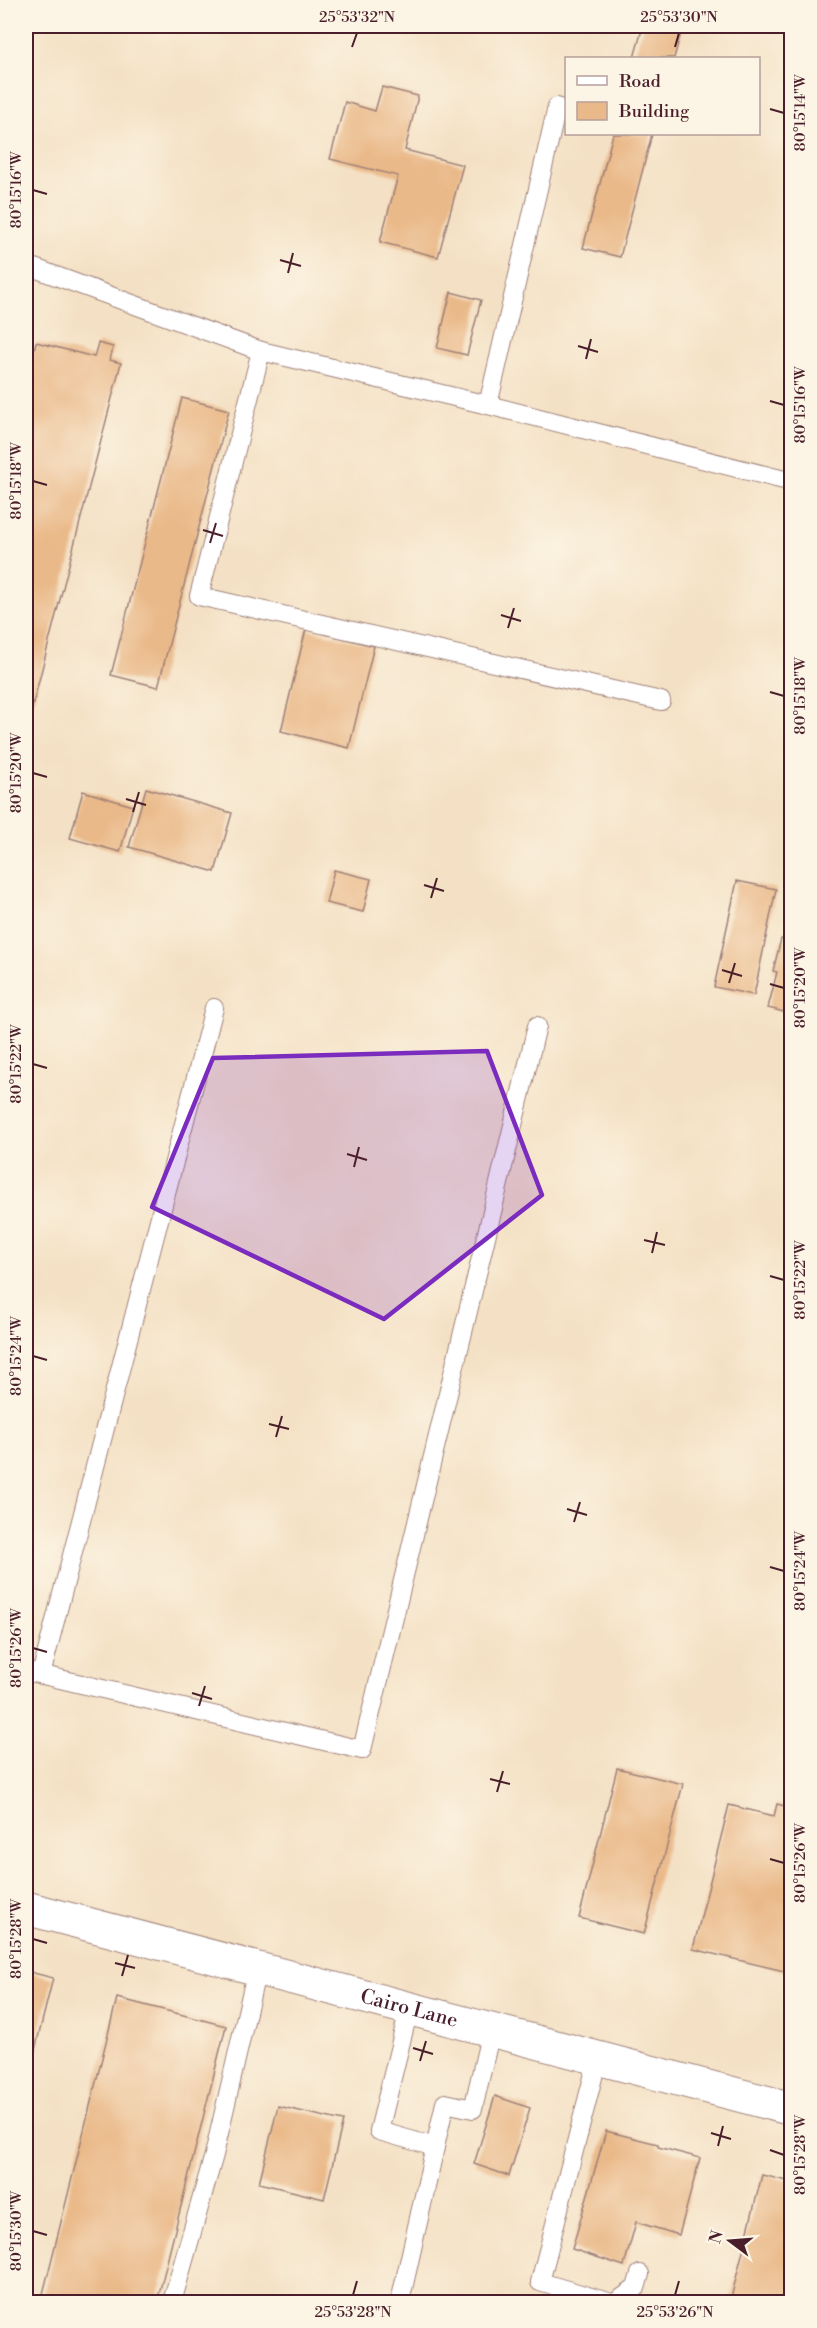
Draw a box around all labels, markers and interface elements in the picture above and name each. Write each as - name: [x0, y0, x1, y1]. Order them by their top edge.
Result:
- text: 25°53'32"N: [319, 8, 395, 27]
- text: 25°53'30"N: [640, 8, 718, 27]
- legend: [565, 57, 760, 135]
- text: Road: [619, 70, 662, 93]
- text: 80°15'14"W: [791, 74, 810, 152]
- text: Building: [618, 100, 690, 123]
- text: 80°15'16"W: [7, 151, 26, 229]
- text: 80°15'16"W: [791, 366, 810, 444]
- text: 80°15'18"W: [7, 442, 26, 520]
- text: 80°15'18"W: [791, 657, 810, 735]
- text: 80°15'20"W: [7, 732, 26, 813]
- text: 80°15'20"W: [791, 947, 810, 1028]
- text: 80°15'22"W: [7, 1024, 26, 1104]
- text: 80°15'22"W: [791, 1240, 810, 1320]
- text: 80°15'24"W: [7, 1316, 26, 1396]
- text: 80°15'24"W: [791, 1531, 810, 1611]
- text: 80°15'26"W: [7, 1608, 26, 1688]
- text: 80°15'26"W: [791, 1823, 810, 1903]
- text: 80°15'28"W: [7, 1899, 26, 1979]
- street label: Cairo Lane: [358, 1984, 460, 2033]
- text: 80°15'28"W: [791, 2115, 810, 2195]
- text: 80°15'30"W: [7, 2190, 26, 2271]
- north arrow: [700, 2211, 760, 2271]
- text: N: [705, 2228, 728, 2246]
- text: 25°53'28"N: [315, 2303, 392, 2322]
- text: 25°53'26"N: [637, 2303, 713, 2322]

